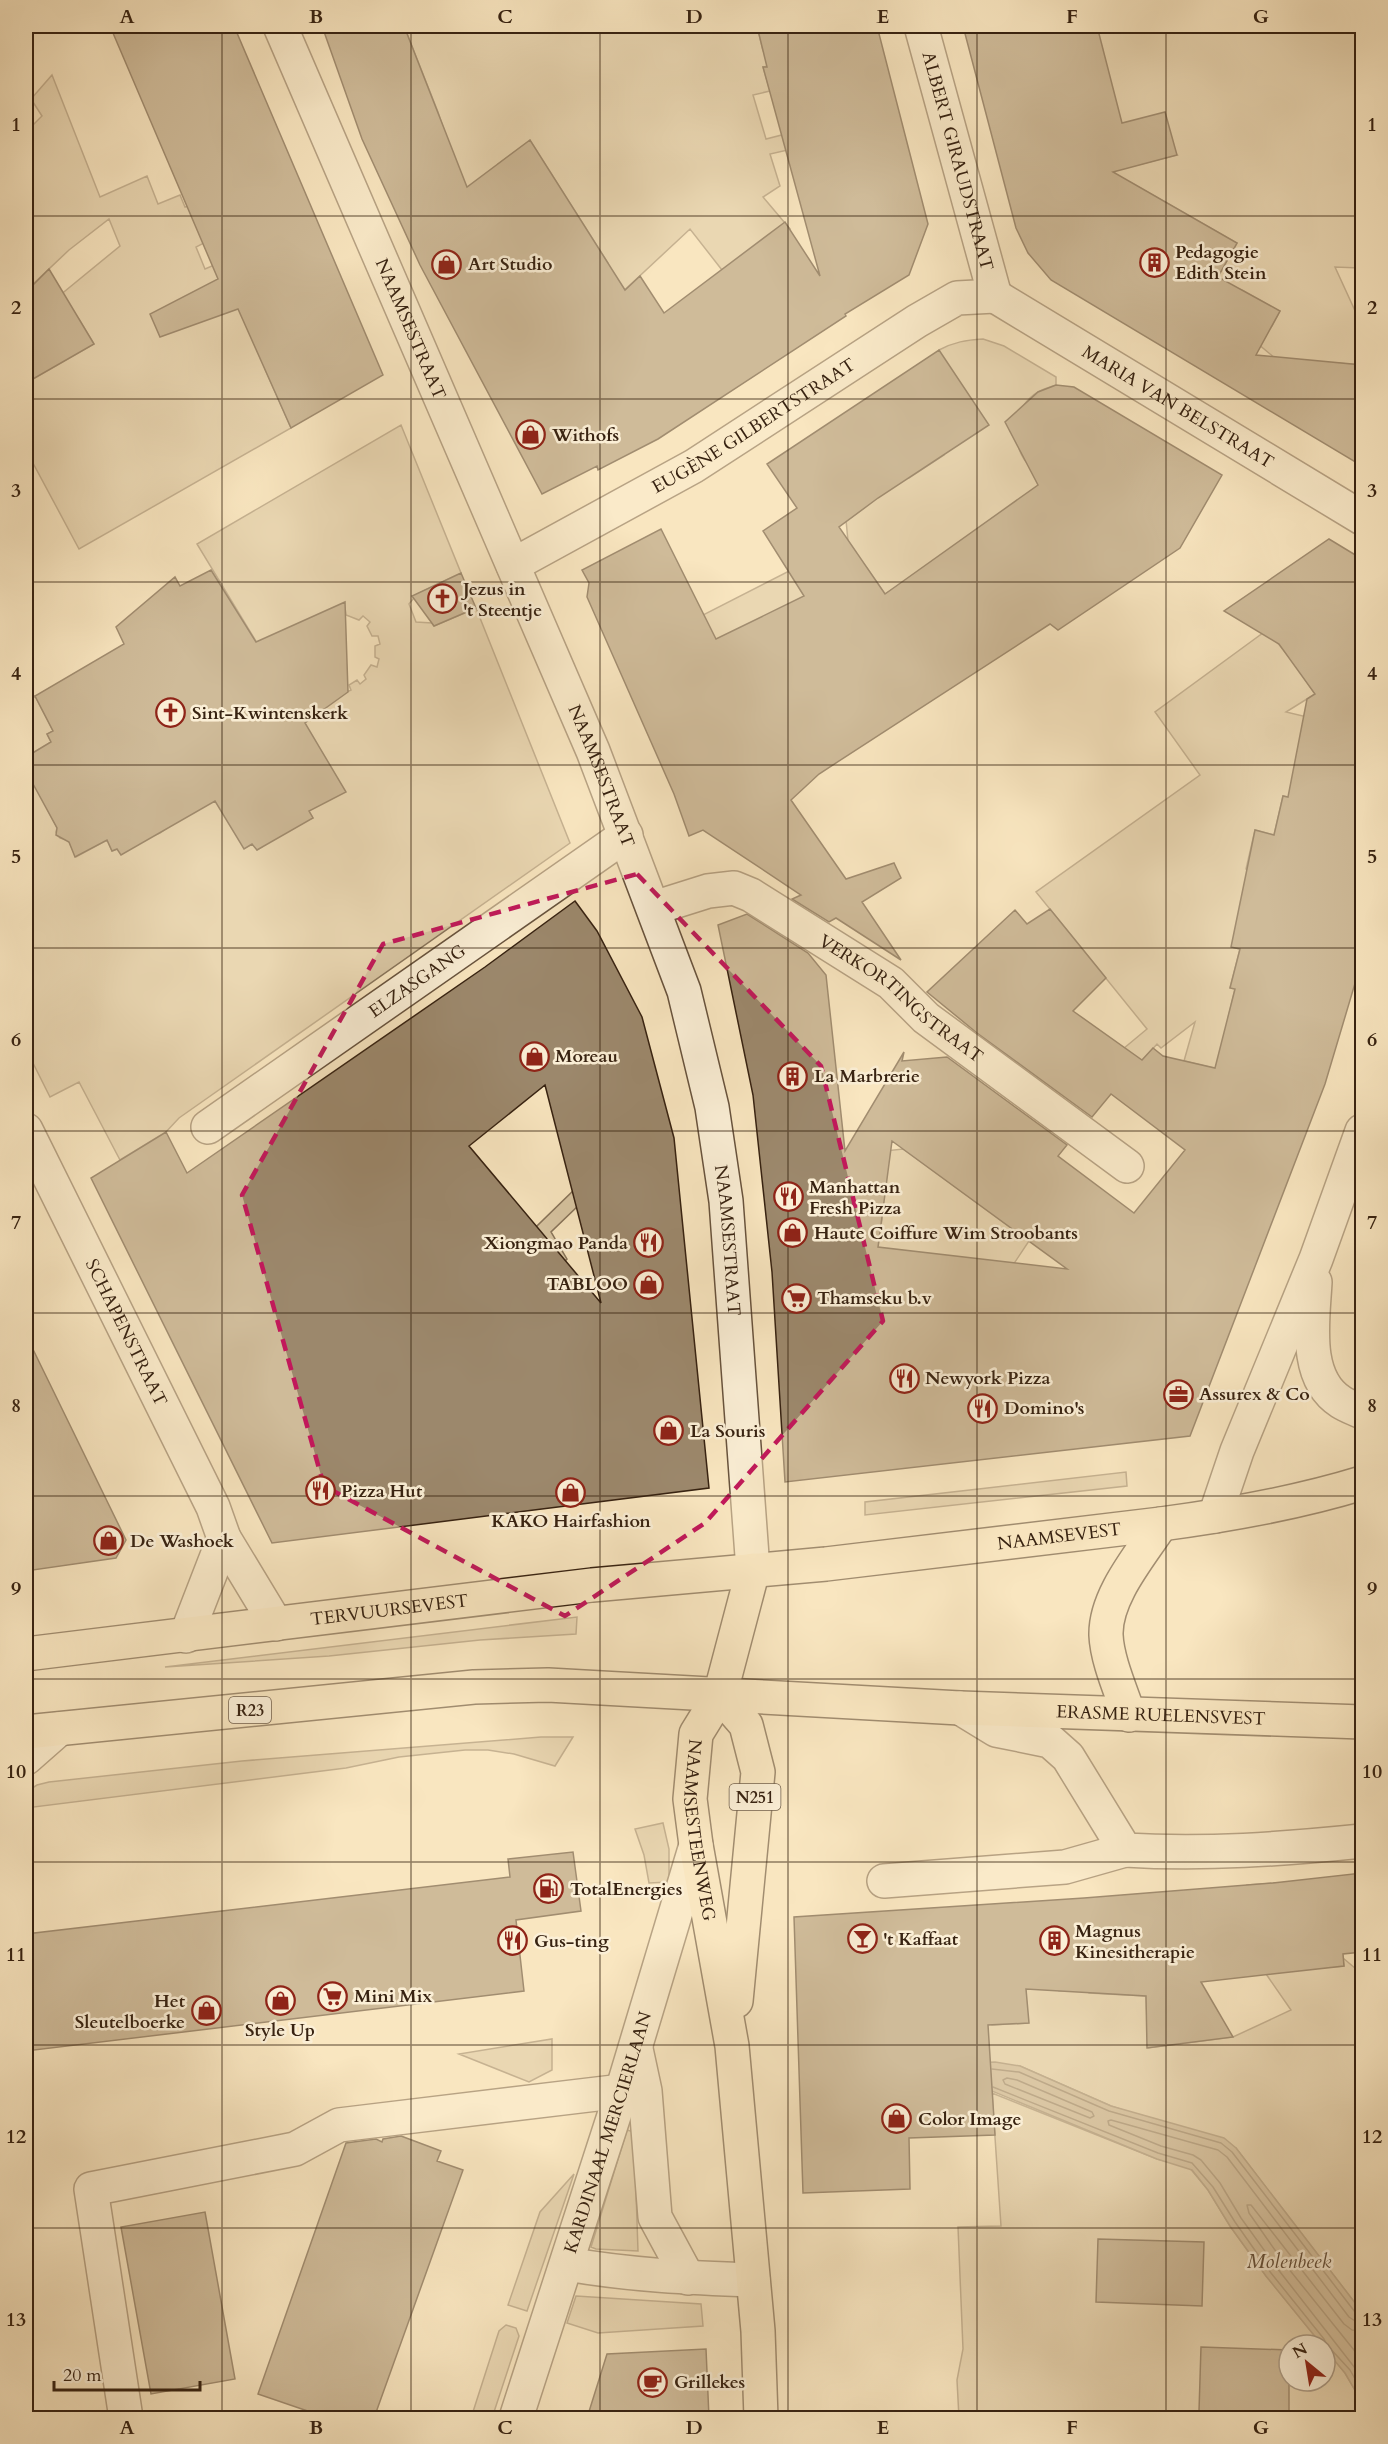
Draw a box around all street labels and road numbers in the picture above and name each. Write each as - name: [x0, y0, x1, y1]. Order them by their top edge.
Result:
- street label: ALBERT GIRAUDSTRAAT: [916, 49, 999, 274]
- street label: NAAMSESTRAAT: [369, 255, 452, 404]
- street label: MARIA VAN BELSTRAAT: [1077, 340, 1278, 475]
- street label: EUGÈNE GILBERTSTRAAT: [647, 352, 860, 500]
- street label: NAAMSESTRAAT: [561, 701, 640, 851]
- street label: VERKORTINGSTRAAT: [814, 929, 988, 1069]
- street label: ELZASGANG: [364, 939, 471, 1024]
- street label: NAAMSESTRAAT: [708, 1163, 746, 1317]
- street label: SCHAPENSTRAAT: [79, 1255, 173, 1411]
- street label: NAAMSEVEST: [996, 1517, 1123, 1556]
- street label: TERVUURSEVEST: [309, 1588, 470, 1632]
- road number: R23: [229, 1697, 271, 1723]
- street label: ERASME RUELENSVEST: [1056, 1699, 1266, 1732]
- street label: NAAMSESTEENWEG: [677, 1738, 721, 1923]
- road number: N251: [730, 1784, 780, 1810]
- street label: KARDINAAL MERCIERLAAN: [558, 2008, 658, 2257]

